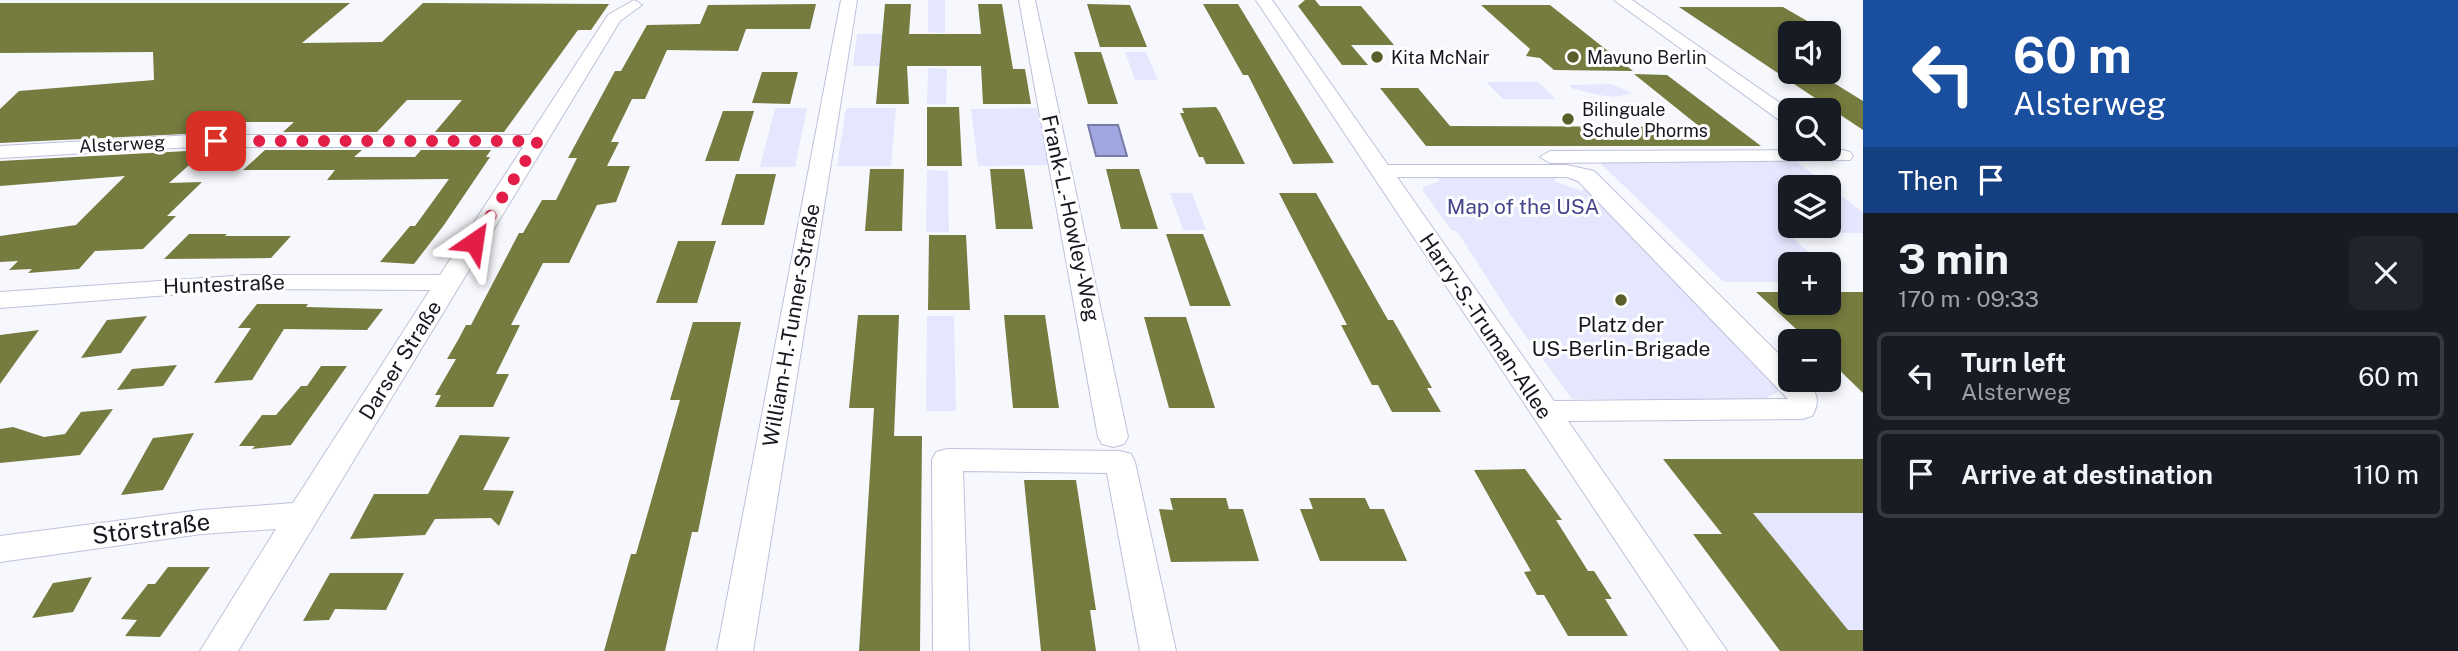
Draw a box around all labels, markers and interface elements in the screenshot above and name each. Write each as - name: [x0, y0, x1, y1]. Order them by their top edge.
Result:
- map controls: [1778, 21, 1841, 392]
- button: sound: [1778, 21, 1841, 84]
- text: 60 m: [2013, 26, 2132, 84]
- icon: left: [1898, 28, 1989, 119]
- place label: Kita McNair: [1391, 47, 1490, 68]
- place label: Mavuno Berlin: [1587, 47, 1707, 68]
- marker: Kita McNair: [1369, 49, 1385, 65]
- marker: Mavuno Berlin: [1565, 49, 1581, 65]
- text: Alsterweg: [2013, 85, 2166, 122]
- button: search: [1778, 98, 1841, 161]
- place label: Bilinguale Schule Phorms: [1582, 99, 1708, 141]
- pin: [186, 111, 246, 171]
- marker: Bilinguale Schule Phorms: [1560, 111, 1576, 127]
- street label: Frank-L.-Howley-Weg: [1037, 112, 1105, 324]
- icon: arrive: [197, 122, 235, 160]
- street label: Alsterweg: [78, 131, 166, 157]
- icon: arrive: [1972, 161, 2010, 199]
- text: Then: [1898, 165, 1958, 196]
- button: layers: [1778, 175, 1841, 238]
- park label: Map of the USA: [1447, 194, 1599, 219]
- street label: William-H.-Tunner-Straße: [757, 201, 825, 449]
- position arrow: [437, 205, 511, 279]
- street label: Harry-S.-Truman-Allee: [1414, 228, 1558, 424]
- text: 3 min: [1898, 234, 2009, 283]
- button: close: [2349, 236, 2423, 310]
- button: +: [1778, 252, 1841, 315]
- street label: Huntestraße: [163, 269, 285, 299]
- text: 170 m · 09:33: [1898, 285, 2039, 312]
- marker: Platz der US-Berlin-Brigade: [1613, 292, 1629, 308]
- street label: Darser Straße: [353, 296, 447, 424]
- place label: Platz der US-Berlin-Brigade: [1532, 312, 1710, 361]
- button: −: [1778, 329, 1841, 392]
- text: Turn left: [1961, 347, 2066, 378]
- icon: left: [1902, 357, 1940, 395]
- text: 60 m: [2358, 361, 2419, 392]
- text: Alsterweg: [1961, 378, 2071, 405]
- icon: arrive: [1902, 455, 1940, 493]
- text: Arrive at destination: [1961, 459, 2213, 490]
- text: 110 m: [2353, 459, 2419, 490]
- street label: Störstraße: [90, 507, 212, 549]

